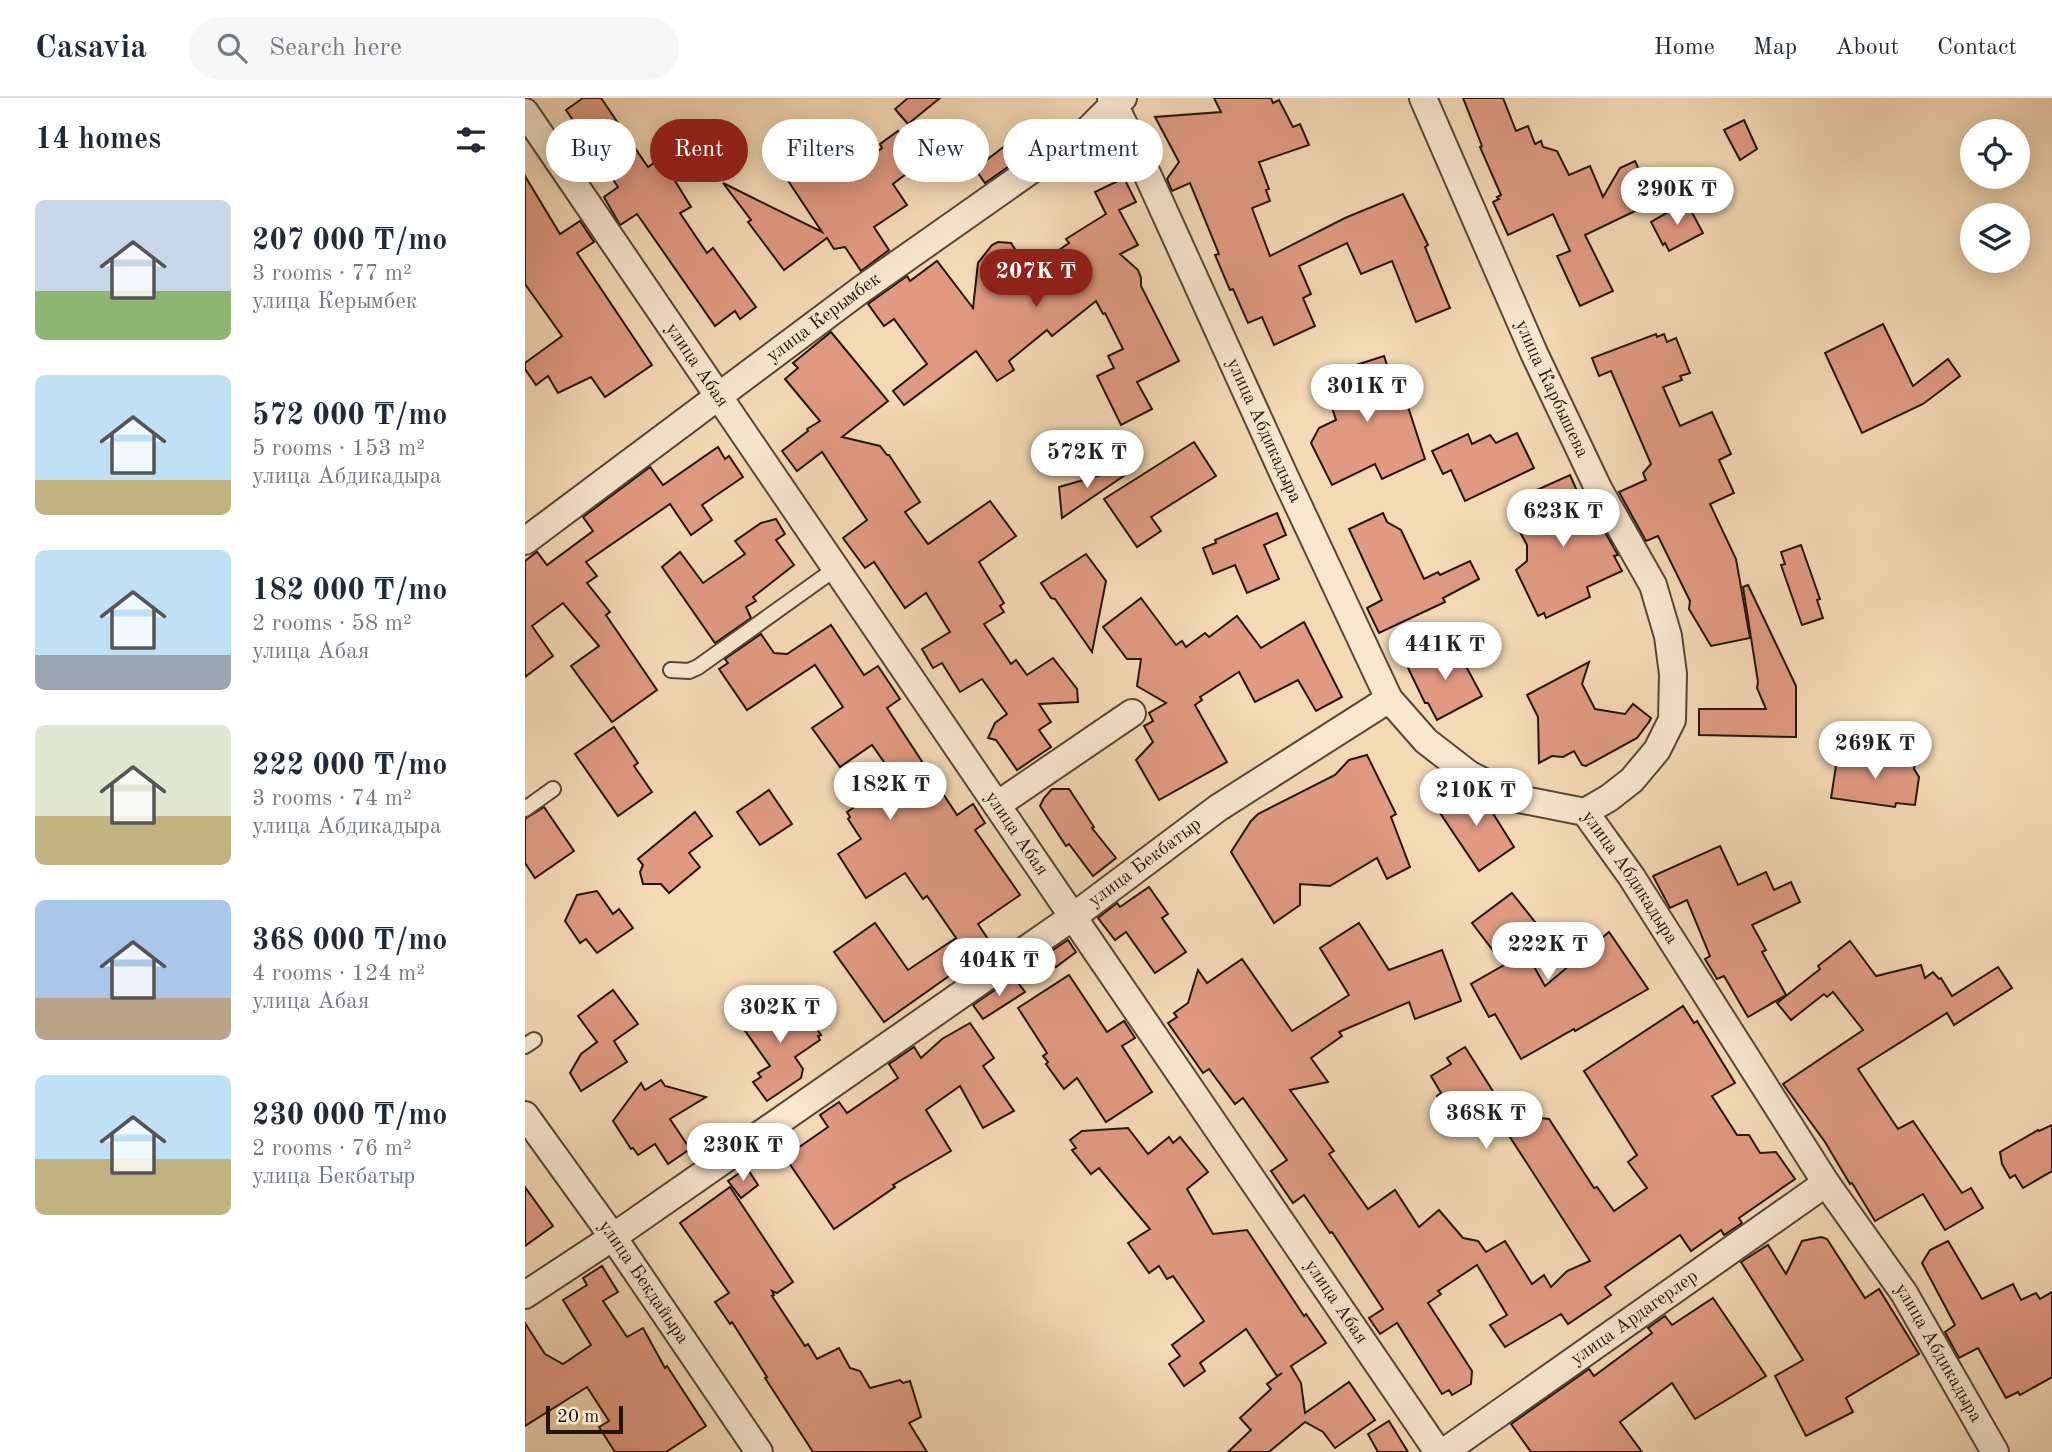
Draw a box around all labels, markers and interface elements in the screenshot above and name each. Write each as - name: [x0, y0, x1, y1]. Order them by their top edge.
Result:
- search box: [189, 17, 679, 80]
- icon: search: [213, 29, 251, 67]
- text: Casavia: [35, 32, 147, 65]
- text: Search here: [269, 35, 402, 61]
- text: Home: [1654, 36, 1715, 60]
- text: Map: [1753, 36, 1797, 60]
- text: About: [1835, 36, 1899, 60]
- text: Contact: [1937, 36, 2017, 60]
- chip: Buy: [546, 119, 636, 182]
- chip: Rent: [650, 119, 748, 182]
- chip: Filters: [762, 119, 879, 182]
- chip: New: [893, 119, 989, 182]
- chip: Apartment: [1003, 119, 1163, 182]
- map controls: [1960, 119, 2030, 273]
- button: locate: [1960, 119, 2030, 189]
- icon: filters: [452, 121, 490, 159]
- text: 14 homes: [35, 125, 161, 155]
- pin: 290K ₸: [1620, 167, 1734, 227]
- text: 290K ₸: [1637, 178, 1717, 201]
- button: layers: [1960, 203, 2030, 273]
- text: 207 000 ₸/mo: [252, 226, 447, 256]
- icon: home: [91, 228, 175, 312]
- pin: 207K ₸: [979, 250, 1093, 309]
- text: 207K ₸: [996, 260, 1076, 283]
- text: 3 rooms · 77 m²: [252, 262, 412, 285]
- street label: улица Керымбек: [763, 269, 885, 366]
- text: улица Керымбек: [252, 290, 417, 313]
- street label: улица Карбышева: [1511, 317, 1592, 461]
- street label: улица Абая: [662, 320, 732, 411]
- street label: улица Абдикадыра: [1223, 355, 1305, 506]
- pin: 301K ₸: [1310, 364, 1424, 424]
- text: 301K ₸: [1327, 375, 1407, 398]
- text: 572 000 ₸/mo: [252, 401, 447, 431]
- icon: home: [91, 403, 175, 487]
- pin: 572K ₸: [1030, 430, 1144, 490]
- text: 5 rooms · 153 m²: [252, 437, 425, 460]
- text: 572K ₸: [1047, 441, 1127, 464]
- text: улица Абдикадыра: [252, 465, 441, 488]
- pin: 623K ₸: [1506, 490, 1620, 549]
- text: 623K ₸: [1523, 500, 1603, 523]
- text: 182 000 ₸/mo: [252, 576, 447, 606]
- icon: home: [91, 578, 175, 662]
- text: 2 rooms · 58 m²: [252, 612, 412, 635]
- pin: 441K ₸: [1388, 622, 1502, 682]
- text: 441K ₸: [1405, 633, 1485, 656]
- text: улица Абая: [252, 640, 370, 663]
- pin: 269K ₸: [1818, 722, 1932, 781]
- text: 269K ₸: [1835, 732, 1915, 755]
- text: 222 000 ₸/mo: [252, 751, 447, 781]
- icon: home: [91, 753, 175, 837]
- pin: 182K ₸: [833, 762, 947, 822]
- pin: 210K ₸: [1419, 768, 1533, 828]
- text: 182K ₸: [850, 773, 930, 796]
- text: 210K ₸: [1436, 779, 1516, 802]
- text: 3 rooms · 74 m²: [252, 787, 412, 810]
- street label: улица Абая: [981, 788, 1052, 879]
- street label: улица Абдикадыра: [1578, 807, 1682, 948]
- text: улица Абдикадыра: [252, 815, 441, 838]
- street label: улица Бекбатыр: [1085, 815, 1205, 911]
- pin: 222K ₸: [1491, 922, 1605, 982]
- text: 368 000 ₸/mo: [252, 926, 447, 956]
- icon: home: [91, 928, 175, 1012]
- text: 222K ₸: [1508, 933, 1588, 956]
- pin: 404K ₸: [942, 939, 1056, 998]
- text: 404K ₸: [959, 949, 1039, 972]
- text: 4 rooms · 124 m²: [252, 962, 425, 985]
- pin: 302K ₸: [723, 986, 837, 1045]
- text: улица Абая: [252, 990, 370, 1013]
- text: 302K ₸: [740, 996, 820, 1019]
- pin: 368K ₸: [1429, 1091, 1543, 1151]
- text: 230 000 ₸/mo: [252, 1101, 447, 1131]
- text: 368K ₸: [1446, 1102, 1526, 1125]
- icon: home: [91, 1103, 175, 1187]
- pin: 230K ₸: [686, 1124, 800, 1183]
- text: 230K ₸: [703, 1134, 783, 1157]
- text: 2 rooms · 76 m²: [252, 1137, 412, 1160]
- text: улица Бекбатыр: [252, 1165, 415, 1188]
- street label: улица Бекдайыра: [595, 1217, 693, 1348]
- street label: улица Абая: [1301, 1256, 1371, 1348]
- street label: улица Ардагерлер: [1567, 1267, 1702, 1369]
- street label: улица Абдикадыра: [1891, 1280, 1986, 1426]
- scale bar: [546, 1403, 623, 1435]
- text: 20 m: [557, 1408, 599, 1427]

